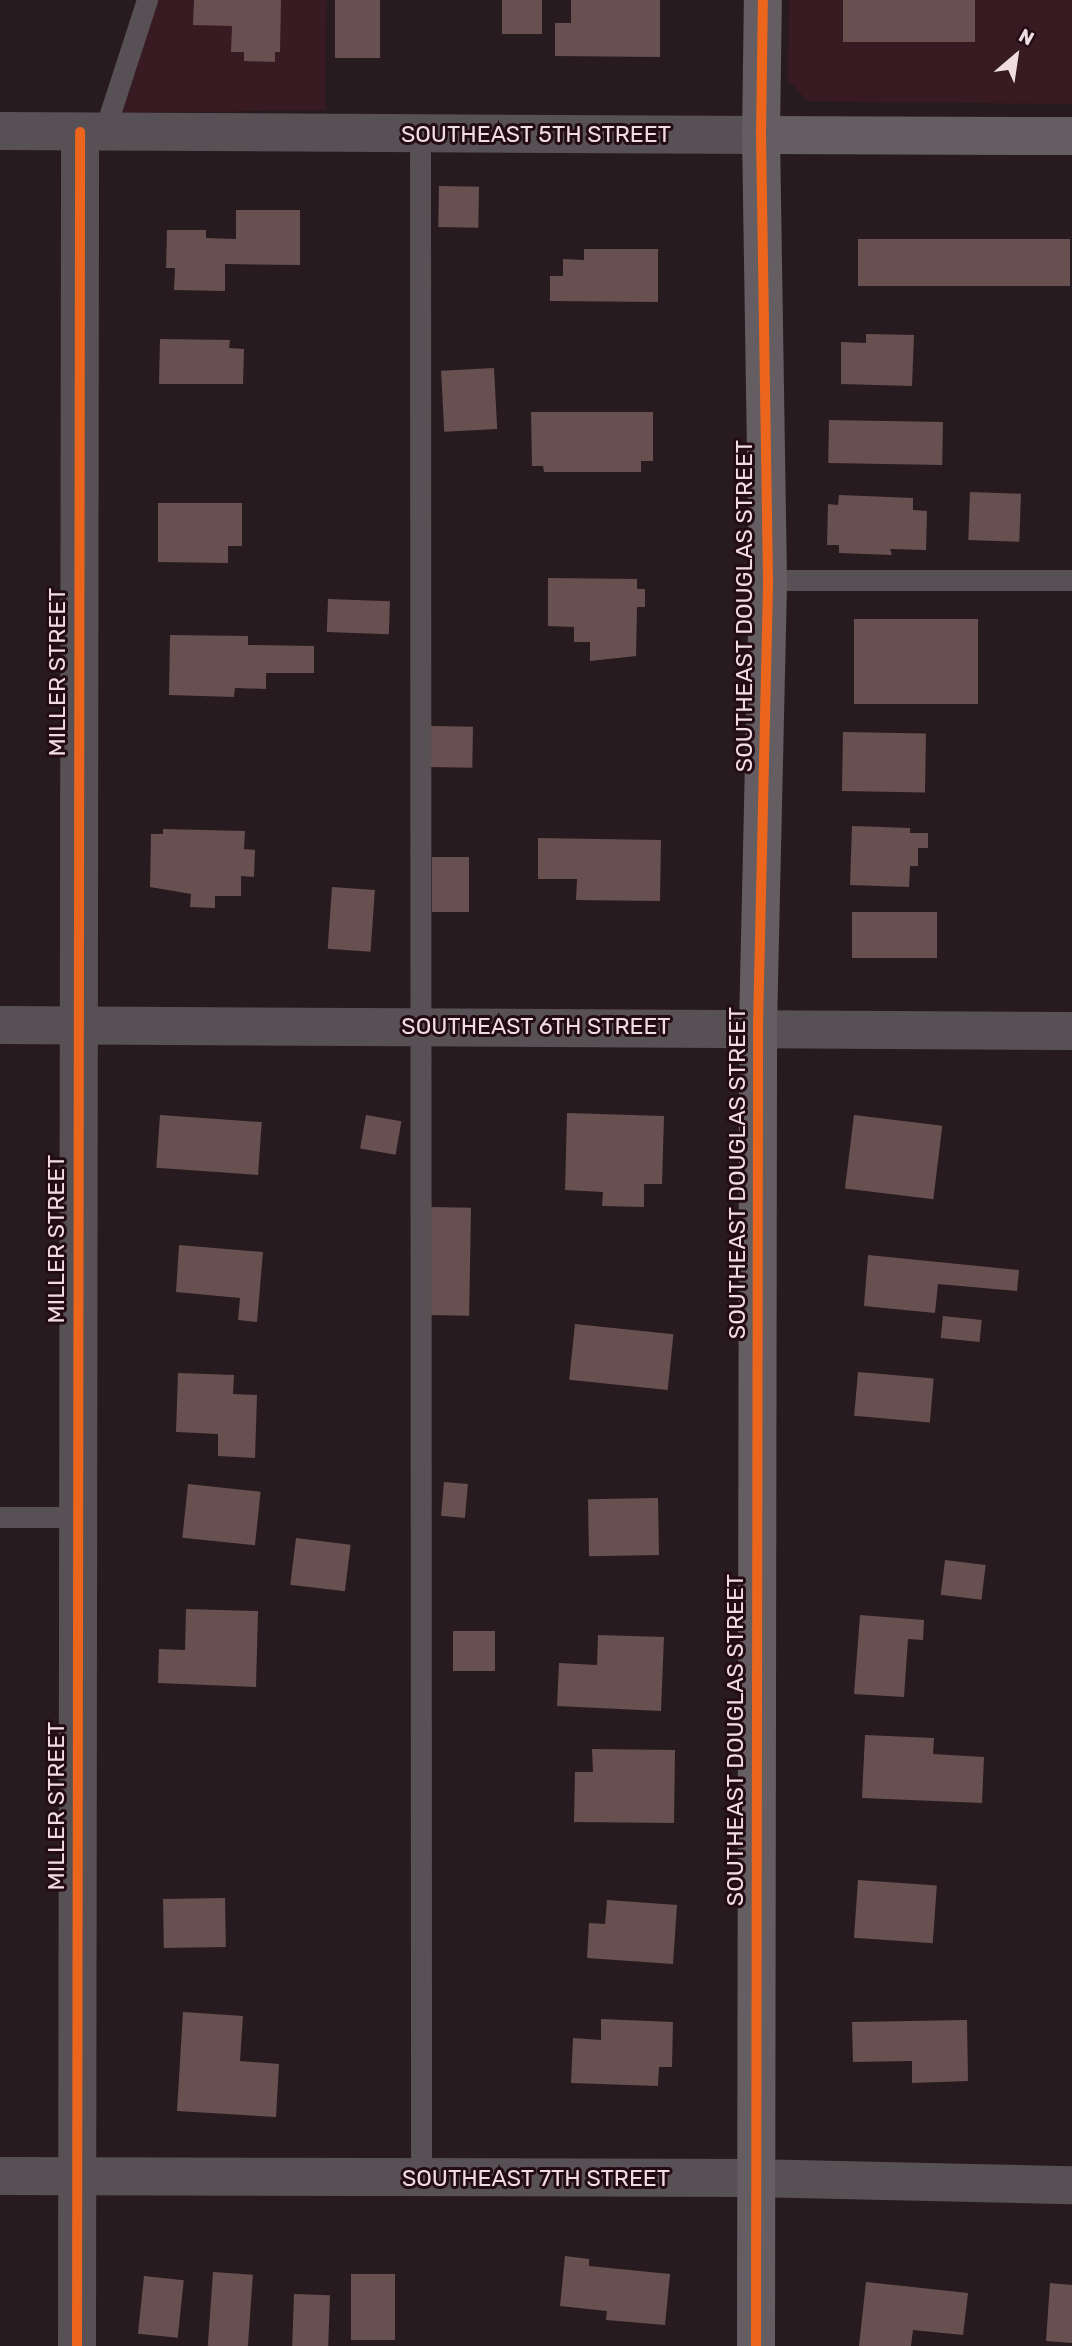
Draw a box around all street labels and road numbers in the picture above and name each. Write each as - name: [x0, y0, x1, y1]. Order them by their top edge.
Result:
- street label: SOUTHEAST 5TH STREET: [401, 120, 671, 148]
- street label: SOUTHEAST DOUGLAS STREET: [730, 440, 758, 772]
- street label: MILLER STREET: [43, 588, 71, 756]
- street label: SOUTHEAST DOUGLAS STREET: [723, 1007, 751, 1339]
- street label: SOUTHEAST 6TH STREET: [401, 1012, 671, 1040]
- street label: MILLER STREET: [42, 1155, 70, 1323]
- street label: SOUTHEAST DOUGLAS STREET: [721, 1574, 749, 1906]
- street label: MILLER STREET: [42, 1722, 70, 1890]
- street label: SOUTHEAST 7TH STREET: [402, 2164, 670, 2192]

